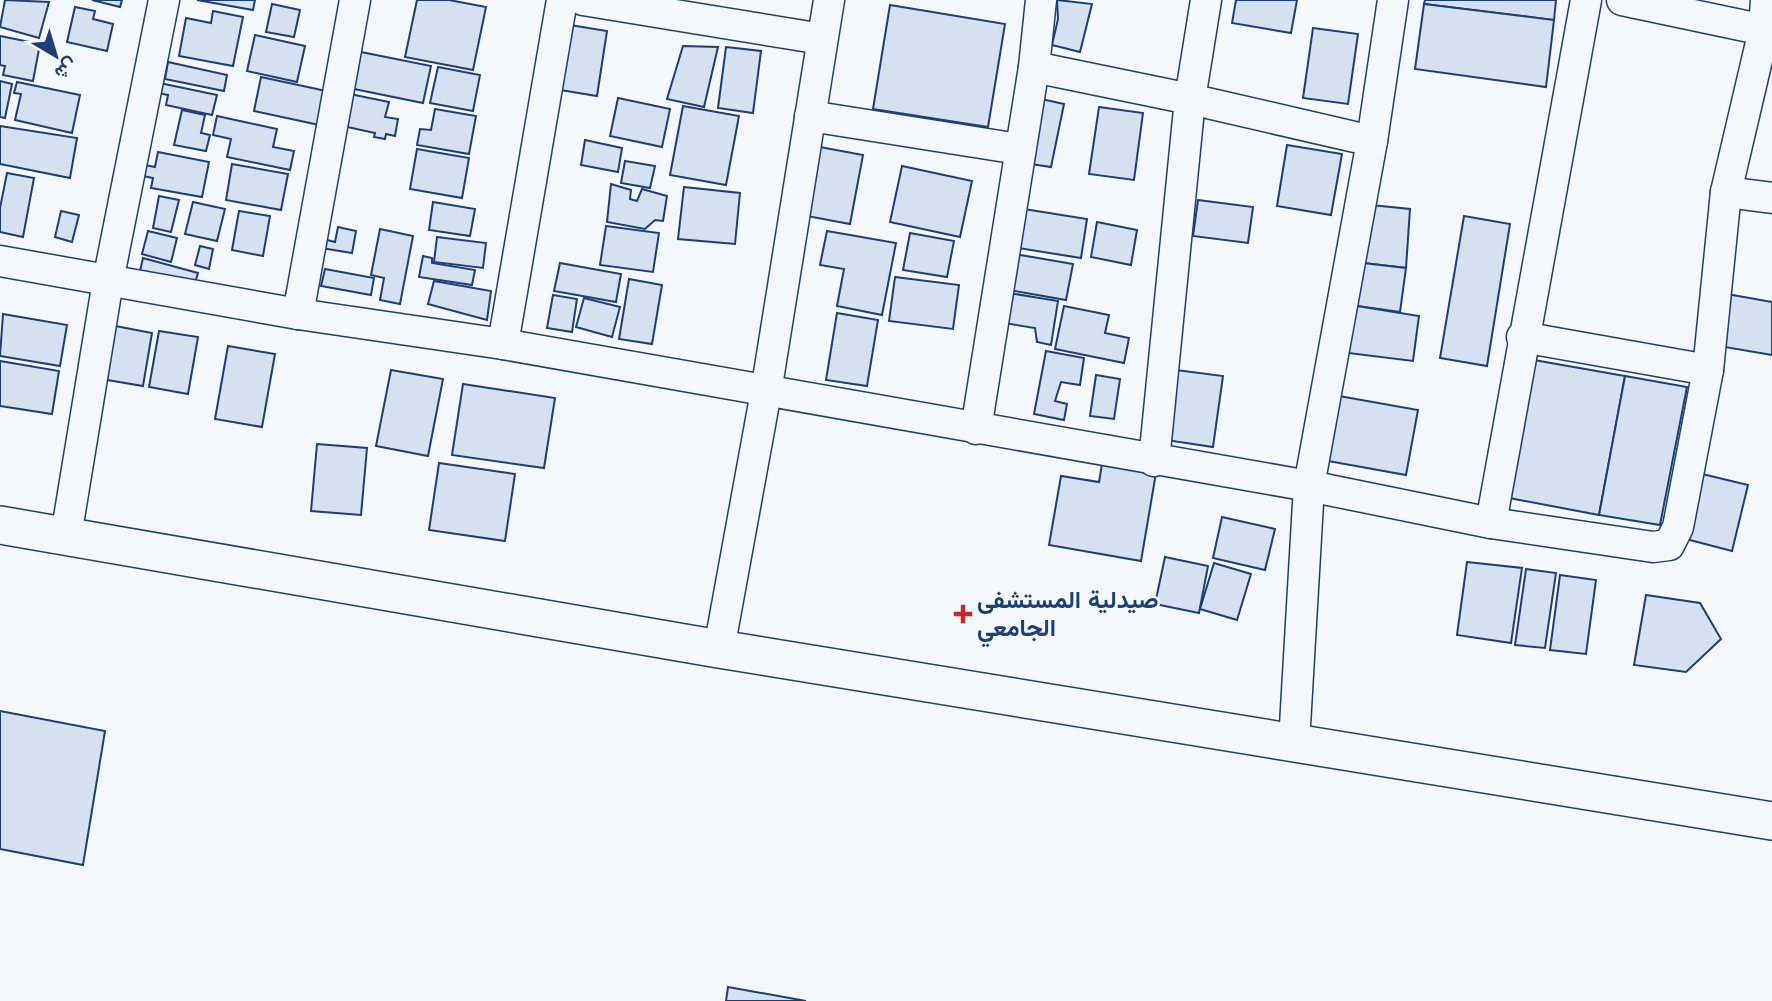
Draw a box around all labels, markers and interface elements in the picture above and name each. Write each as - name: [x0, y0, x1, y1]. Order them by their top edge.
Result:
- north arrow: [21, 21, 91, 91]
- text: ش: [50, 53, 82, 85]
- place label: صيدلية المستشفى الجامعي: [977, 586, 1159, 648]
- marker: صيدلية المستشفى الجامعي: [955, 606, 971, 622]

